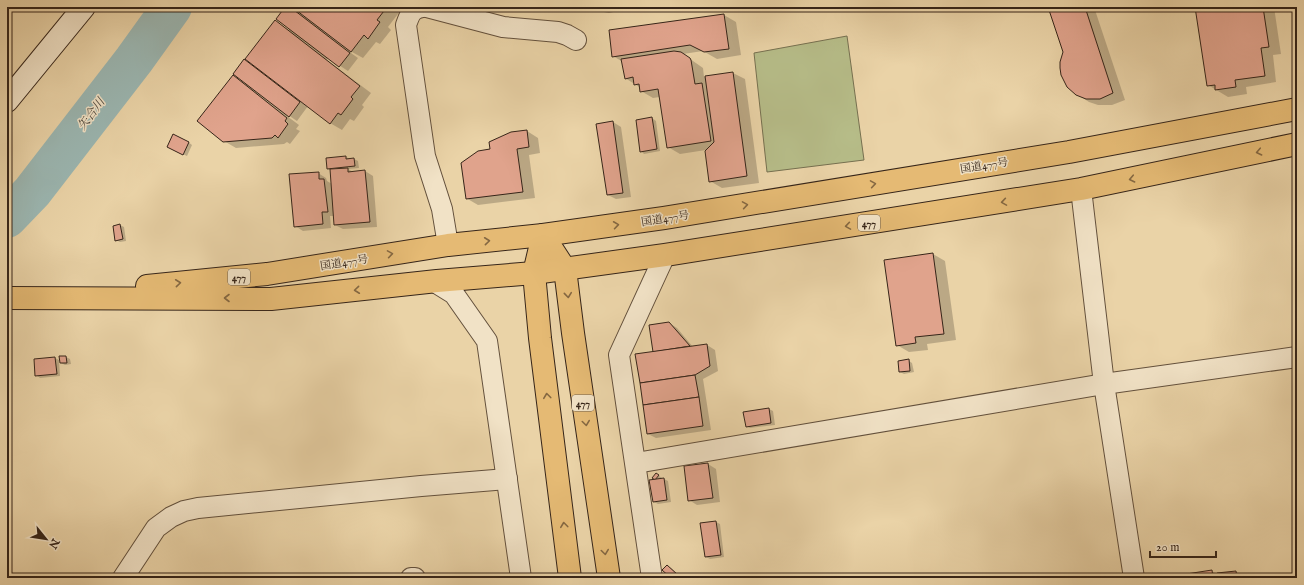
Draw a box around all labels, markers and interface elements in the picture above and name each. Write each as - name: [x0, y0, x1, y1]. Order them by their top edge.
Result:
- water label: 矢合川: [75, 94, 109, 133]
- one-way arrow: [1256, 148, 1262, 156]
- street label: 国道477号: [959, 155, 1009, 177]
- one-way arrow: [1128, 174, 1135, 182]
- one-way arrow: [870, 180, 876, 189]
- one-way arrow: [1001, 197, 1007, 206]
- one-way arrow: [742, 201, 748, 210]
- street label: 国道477号: [640, 208, 690, 230]
- road number: 477: [858, 215, 880, 231]
- one-way arrow: [613, 221, 619, 230]
- one-way arrow: [844, 221, 851, 230]
- one-way arrow: [484, 237, 490, 246]
- one-way arrow: [387, 250, 394, 259]
- street label: 国道477号: [319, 252, 369, 274]
- road number: 477: [228, 269, 250, 285]
- one-way arrow: [175, 278, 181, 287]
- one-way arrow: [354, 285, 360, 294]
- one-way arrow: [563, 292, 572, 298]
- one-way arrow: [224, 294, 230, 302]
- one-way arrow: [543, 393, 552, 399]
- road number: 477: [572, 395, 594, 411]
- one-way arrow: [581, 420, 590, 427]
- north arrow: [26, 519, 66, 559]
- one-way arrow: [559, 522, 568, 528]
- scale bar: [1150, 533, 1216, 559]
- text: N: [45, 535, 63, 552]
- text: 20 m: [1156, 540, 1179, 555]
- one-way arrow: [600, 549, 609, 555]

